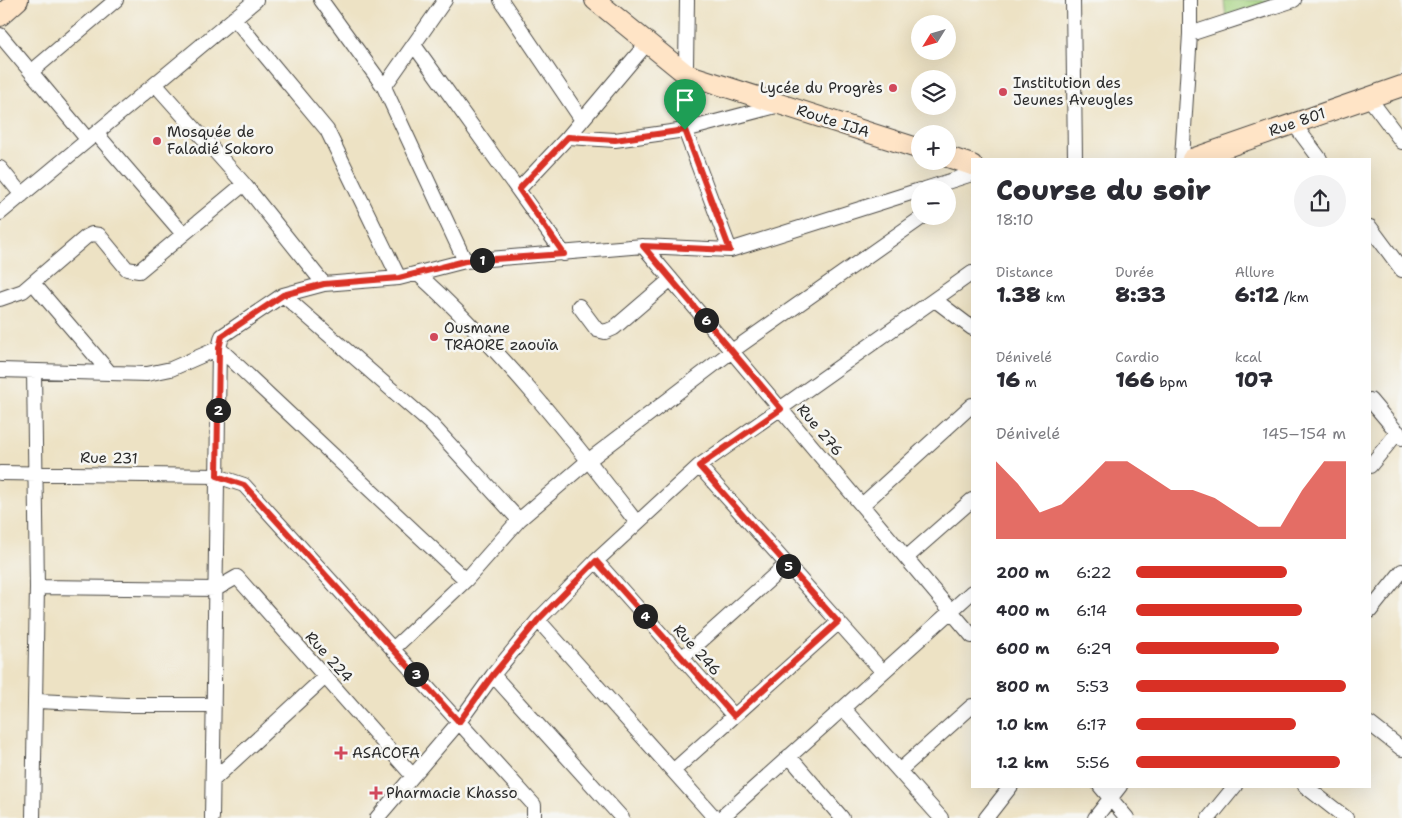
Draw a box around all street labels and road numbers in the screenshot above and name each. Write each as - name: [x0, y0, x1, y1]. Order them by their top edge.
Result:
- street label: Route IJA: [794, 100, 872, 142]
- street label: Rue 801: [1266, 103, 1328, 141]
- street label: Rue 276: [792, 400, 848, 460]
- street label: Rue 231: [80, 447, 138, 469]
- street label: Rue 246: [669, 620, 725, 680]
- street label: Rue 224: [301, 627, 357, 687]

